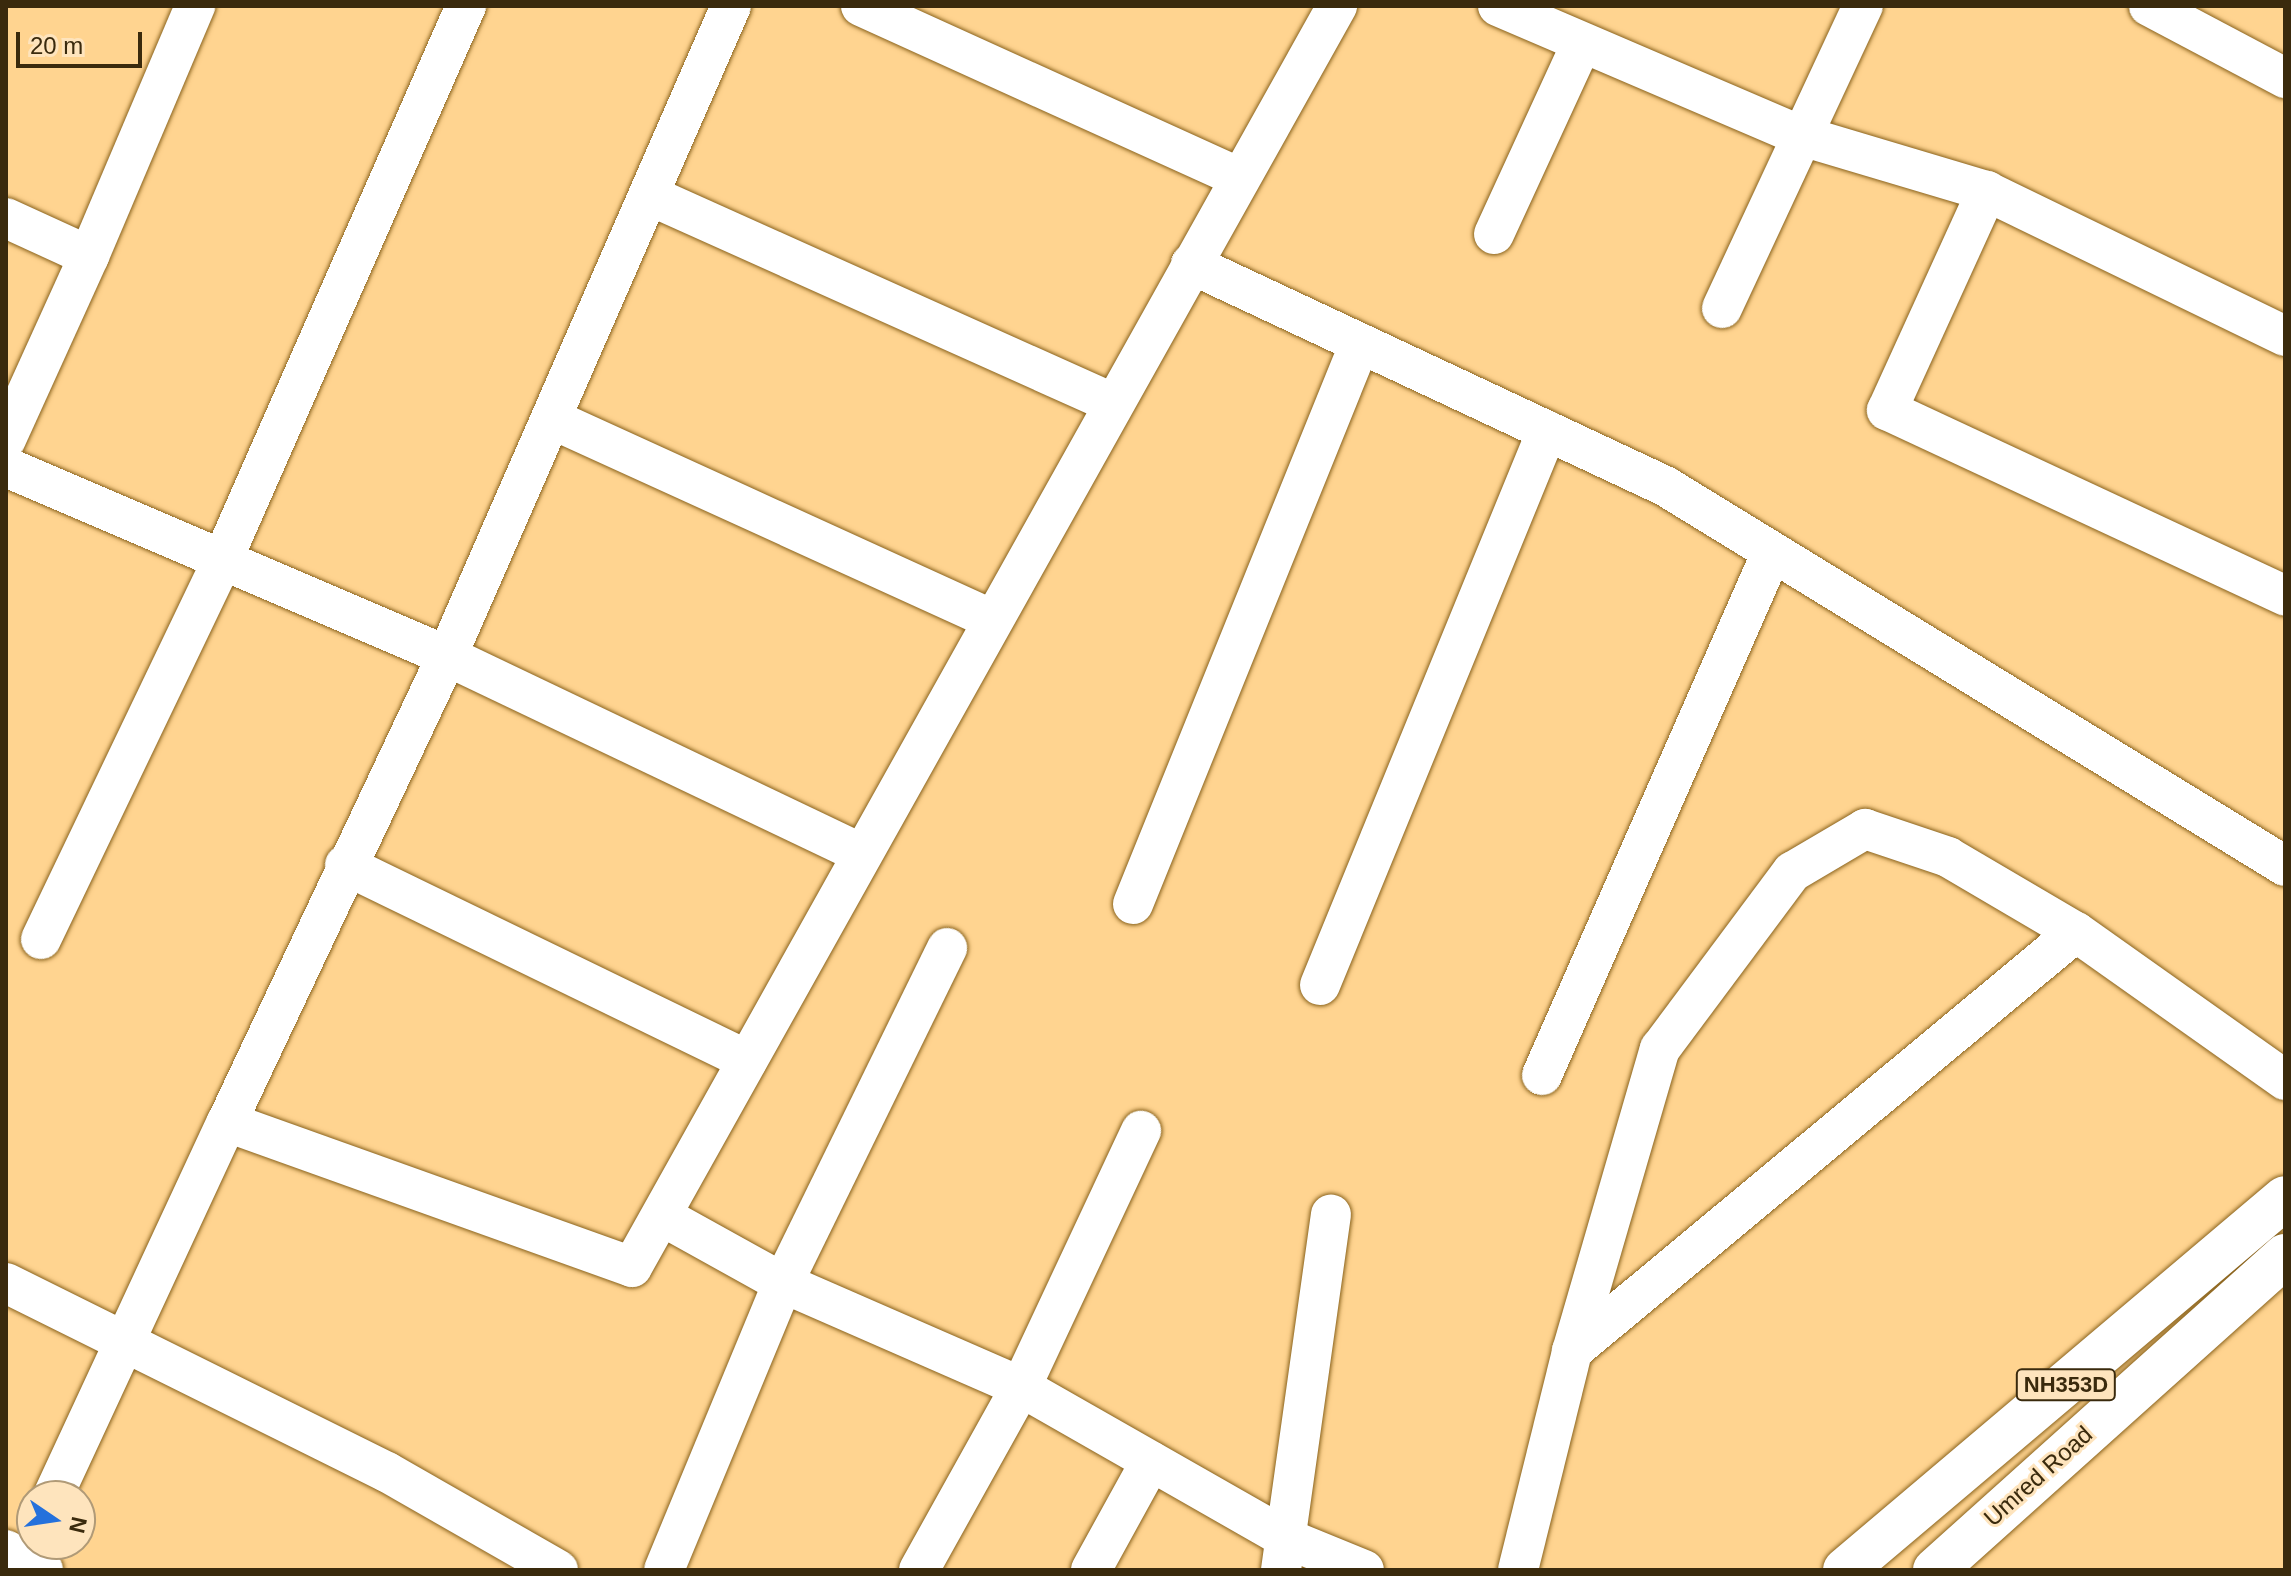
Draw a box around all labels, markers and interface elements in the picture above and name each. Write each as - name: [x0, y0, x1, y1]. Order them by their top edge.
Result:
- scale bar: [20, 16, 146, 66]
- text: 20 m: [30, 32, 83, 59]
- road number: NH353D: [2014, 1367, 2118, 1403]
- street label: Umred Road: [1978, 1420, 2098, 1532]
- north arrow: [16, 1480, 96, 1560]
- text: N: [64, 1515, 92, 1536]

